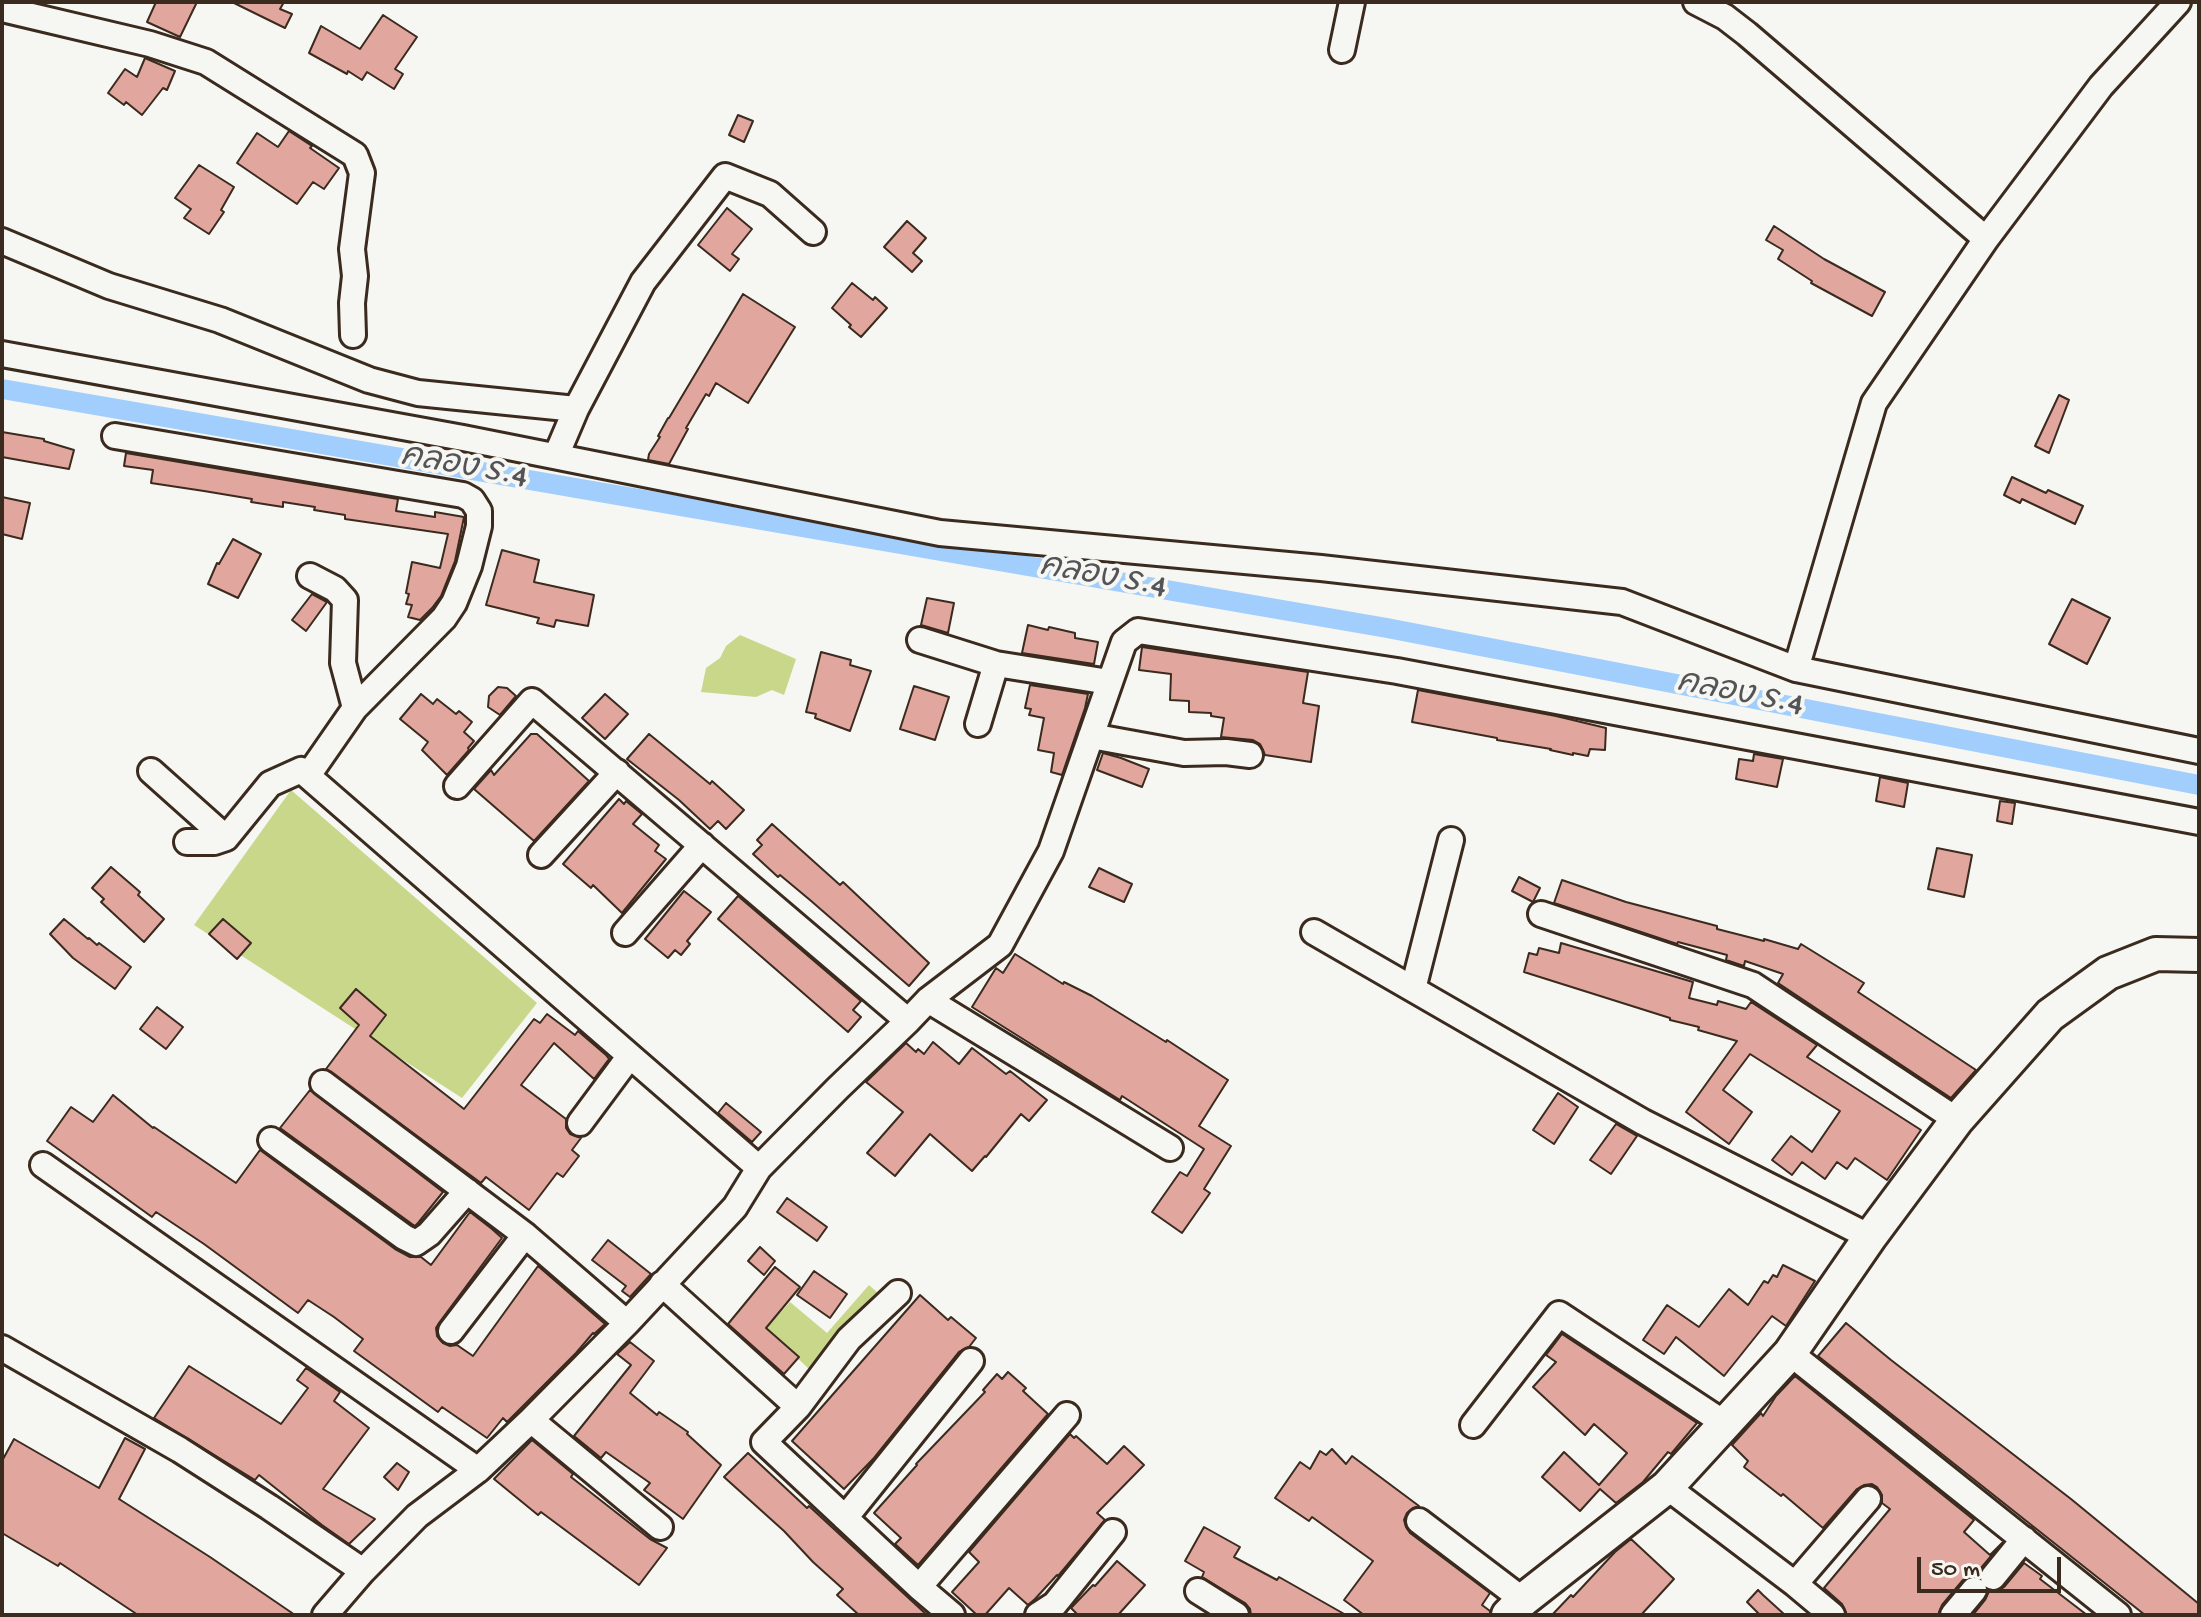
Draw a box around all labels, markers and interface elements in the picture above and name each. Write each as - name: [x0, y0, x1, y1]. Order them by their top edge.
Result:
- water label: คลอง ร.4: [397, 439, 529, 499]
- water label: คลอง ร.4: [1036, 549, 1168, 609]
- water label: คลอง ร.4: [1673, 665, 1805, 727]
- scale bar: [1921, 1541, 2065, 1591]
- text: 50 m: [1931, 1556, 1980, 1585]

